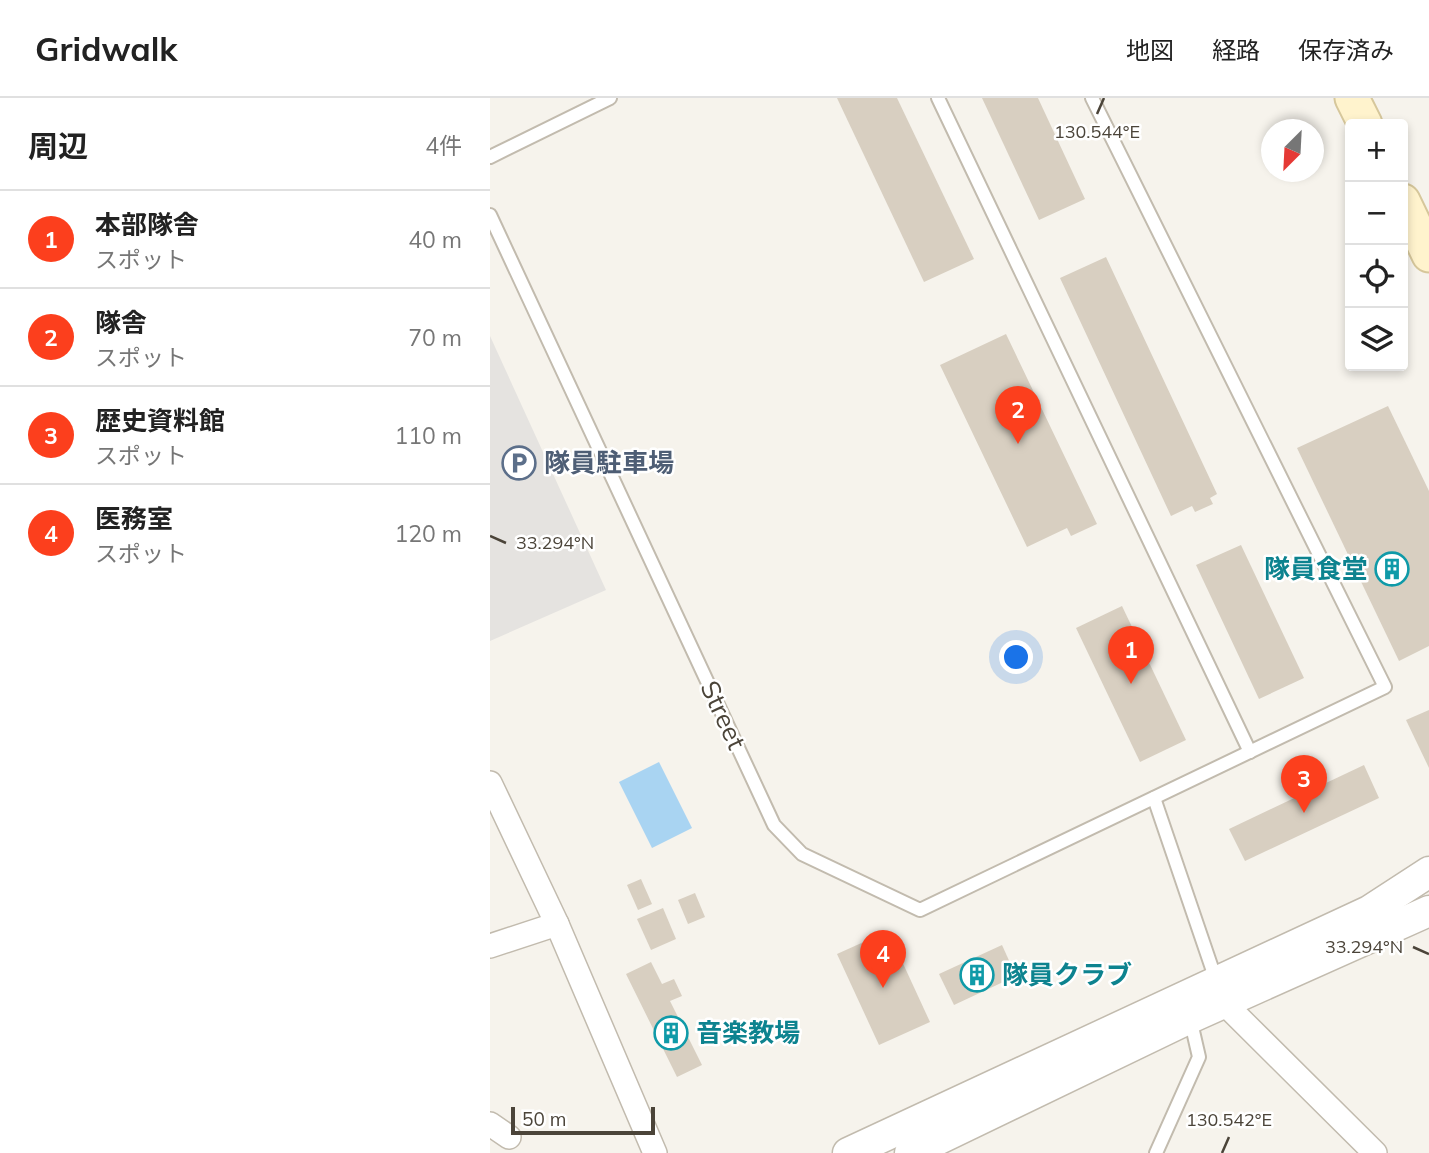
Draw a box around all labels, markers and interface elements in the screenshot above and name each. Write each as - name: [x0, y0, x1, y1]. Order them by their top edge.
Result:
- text: Gridwalk: [35, 28, 178, 69]
- text: 地図: [1126, 35, 1174, 65]
- text: 経路: [1212, 35, 1260, 65]
- text: 保存済み: [1298, 35, 1394, 65]
- north arrow: [1261, 119, 1324, 182]
- map controls: [1345, 119, 1408, 371]
- button: +: [1345, 119, 1408, 182]
- text: 130.544°E: [1054, 120, 1140, 143]
- text: 周辺: [28, 127, 88, 165]
- text: 4件: [425, 131, 462, 160]
- button: −: [1345, 182, 1408, 245]
- text: 本部隊舎: [95, 208, 199, 241]
- text: 1: [44, 225, 58, 254]
- text: 40 m: [408, 225, 462, 254]
- text: スポット: [95, 245, 187, 274]
- button: locate: [1345, 245, 1408, 308]
- text: 隊舎: [95, 306, 147, 339]
- button: layers: [1345, 308, 1408, 371]
- text: 2: [44, 323, 58, 352]
- text: 70 m: [408, 323, 462, 352]
- text: スポット: [95, 343, 187, 372]
- pin: 2: [995, 386, 1041, 444]
- text: 歴史資料館: [95, 404, 225, 437]
- text: 3: [44, 421, 58, 450]
- text: 110 m: [394, 421, 462, 450]
- text: スポット: [95, 441, 187, 470]
- parking icon: 隊員駐車場: [500, 444, 538, 482]
- place label: 隊員駐車場: [544, 446, 674, 479]
- text: 医務室: [95, 502, 173, 535]
- text: 4: [44, 519, 58, 548]
- text: 120 m: [394, 519, 462, 548]
- text: 33.294°N: [516, 531, 594, 554]
- text: スポット: [95, 539, 187, 568]
- building icon: 隊員食堂: [1373, 550, 1411, 588]
- place label: 隊員食堂: [1264, 552, 1368, 585]
- pin: 1: [1108, 626, 1154, 684]
- your location: [999, 640, 1033, 674]
- street label: Street: [693, 675, 754, 754]
- pin: 3: [1281, 755, 1327, 813]
- pin: 4: [860, 930, 906, 988]
- text: 33.294°N: [1325, 935, 1403, 958]
- building icon: 隊員クラブ: [958, 956, 996, 994]
- place label: 隊員クラブ: [1002, 958, 1132, 991]
- building icon: 音楽教場: [652, 1014, 690, 1052]
- place label: 音楽教場: [696, 1016, 800, 1049]
- scale bar: [511, 1104, 654, 1136]
- text: 50 m: [522, 1107, 566, 1131]
- text: 130.542°E: [1186, 1108, 1272, 1131]

